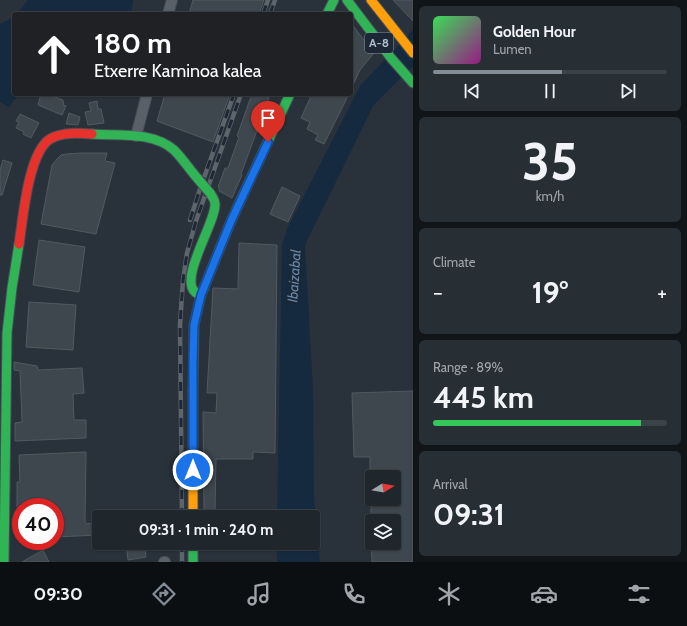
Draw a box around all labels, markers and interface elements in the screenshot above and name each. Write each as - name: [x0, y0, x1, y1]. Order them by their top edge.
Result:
- text: Golden Hour: [493, 23, 576, 41]
- text: 180 m: [94, 26, 172, 60]
- icon: ahead: [28, 28, 80, 80]
- road number: A-8: [365, 33, 393, 53]
- text: Lumen: [493, 41, 532, 57]
- text: Etxerre Kaminoa kalea: [94, 60, 261, 82]
- icon: previous: [461, 80, 483, 102]
- icon: pause: [539, 80, 561, 102]
- icon: next: [617, 80, 639, 102]
- pin: [251, 101, 285, 142]
- icon: arrive: [257, 107, 279, 129]
- text: 35: [522, 130, 578, 193]
- text: km/h: [536, 188, 564, 204]
- water label: Ibaizabal: [283, 248, 305, 303]
- text: Climate: [433, 254, 475, 270]
- text: 19°: [532, 274, 568, 311]
- text: −: [433, 279, 443, 306]
- text: +: [657, 279, 667, 306]
- text: Range · 89%: [433, 359, 503, 375]
- text: 445 km: [433, 379, 534, 416]
- position arrow: [172, 449, 214, 491]
- north arrow: [365, 470, 401, 506]
- map controls: [365, 470, 401, 550]
- text: Arrival: [433, 476, 468, 492]
- text: 09:31: [433, 496, 505, 533]
- speed limit sign: 40: [12, 498, 64, 550]
- button: layers: [365, 514, 401, 550]
- text: 09:31 · 1 min · 240 m: [139, 521, 273, 539]
- icon: directions: [150, 580, 178, 608]
- icon: music: [245, 580, 273, 608]
- icon: phone: [340, 580, 368, 608]
- icon: climate: [435, 580, 463, 608]
- icon: car: [530, 580, 558, 608]
- icon: filters: [625, 580, 653, 608]
- text: 09:30: [34, 583, 83, 605]

